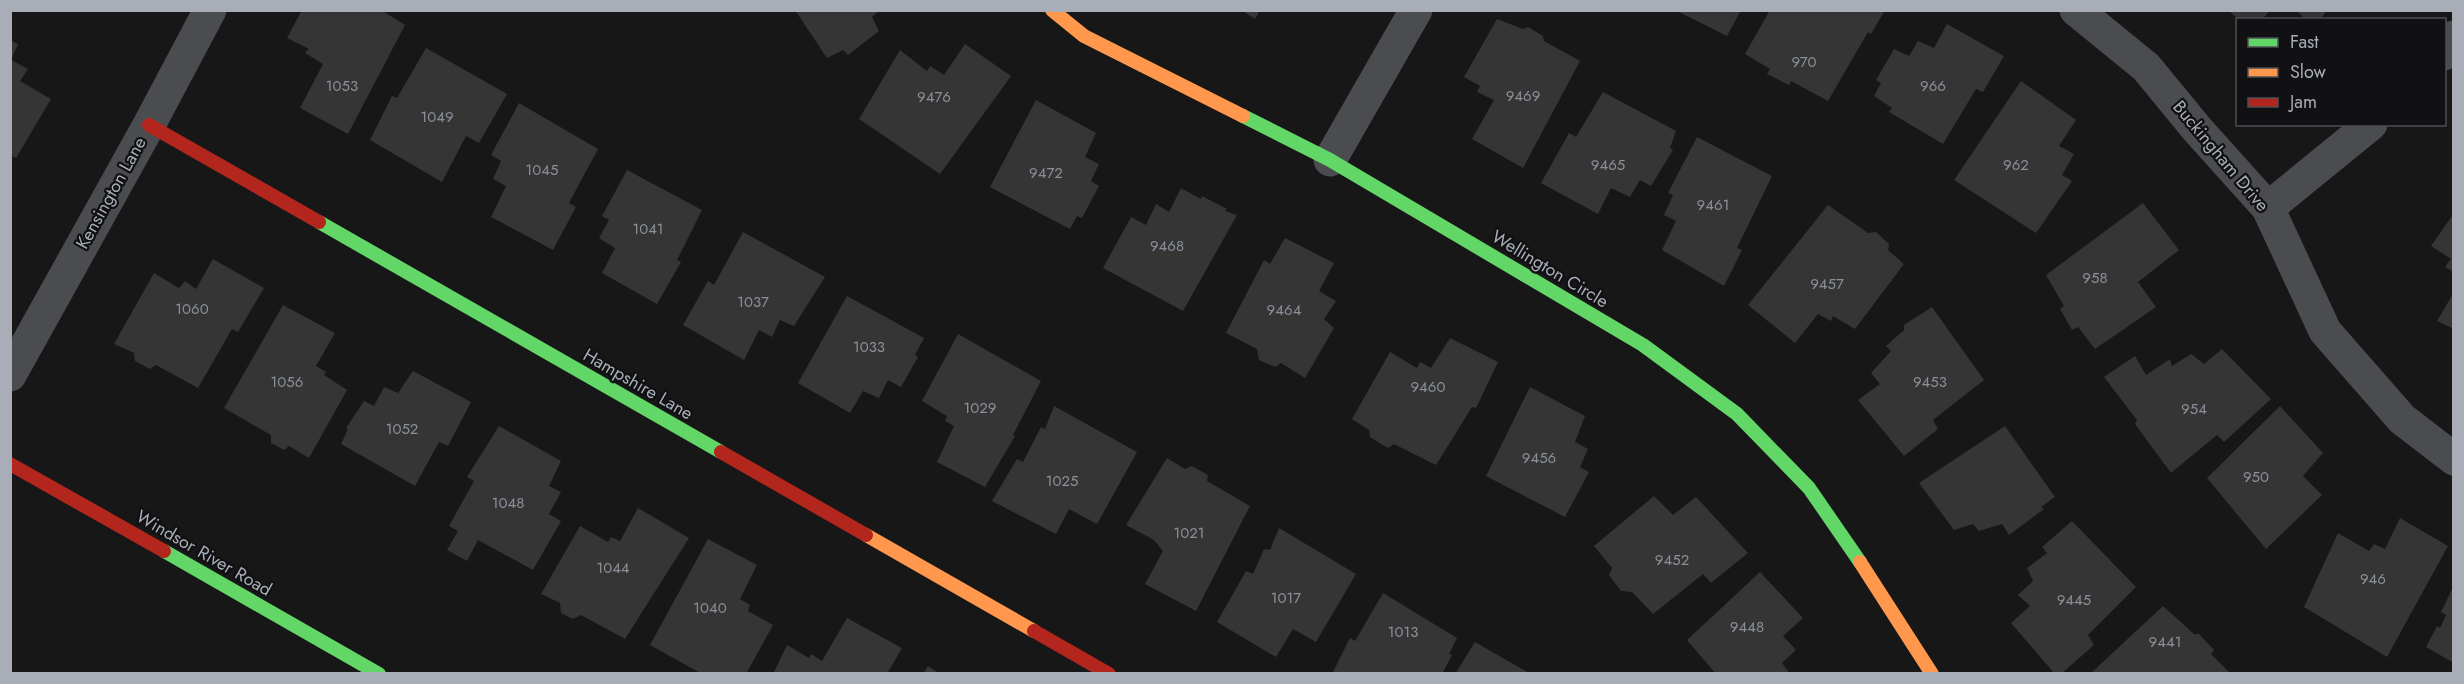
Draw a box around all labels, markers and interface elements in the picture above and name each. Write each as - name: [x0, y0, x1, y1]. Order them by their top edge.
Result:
- legend: [2236, 18, 2446, 126]
- text: Fast: [2290, 29, 2319, 55]
- house number: 970: [1791, 51, 1817, 73]
- text: Slow: [2290, 59, 2327, 85]
- house number: 1053: [326, 75, 358, 97]
- house number: 966: [1920, 75, 1946, 97]
- house number: 9469: [1506, 85, 1540, 107]
- house number: 9476: [917, 86, 951, 108]
- text: Jam: [2288, 89, 2317, 115]
- street label: Buckingham Drive: [2167, 95, 2275, 217]
- house number: 1049: [420, 106, 454, 128]
- street label: Kensington Lane: [69, 132, 153, 254]
- house number: 9465: [1591, 154, 1625, 176]
- house number: 962: [2003, 154, 2029, 176]
- house number: 1045: [526, 159, 558, 181]
- house number: 9472: [1029, 162, 1063, 184]
- house number: 9461: [1697, 194, 1729, 216]
- house number: 1041: [632, 218, 664, 240]
- street label: Wellington Circle: [1487, 224, 1613, 314]
- house number: 9468: [1150, 235, 1184, 257]
- house number: 958: [2082, 267, 2108, 289]
- house number: 9457: [1810, 273, 1844, 295]
- house number: 1037: [737, 291, 769, 313]
- house number: 1060: [175, 298, 209, 320]
- house number: 9464: [1267, 299, 1302, 321]
- house number: 1033: [853, 336, 885, 358]
- street label: Hampshire Lane: [578, 342, 698, 426]
- house number: 1056: [271, 371, 303, 393]
- house number: 9453: [1913, 371, 1947, 393]
- house number: 9460: [1410, 376, 1446, 398]
- house number: 1029: [964, 397, 996, 419]
- house number: 954: [2181, 398, 2207, 420]
- house number: 1052: [386, 418, 418, 440]
- house number: 9456: [1522, 447, 1556, 469]
- house number: 950: [2243, 466, 2269, 488]
- house number: 1025: [1046, 470, 1078, 492]
- house number: 1048: [492, 492, 524, 514]
- street label: Windsor River Road: [131, 504, 277, 602]
- house number: 1021: [1173, 522, 1205, 544]
- house number: 9452: [1655, 549, 1689, 571]
- house number: 1044: [596, 557, 630, 579]
- house number: 946: [2360, 568, 2386, 590]
- house number: 1017: [1271, 587, 1301, 609]
- house number: 9445: [2057, 589, 2091, 611]
- house number: 1040: [693, 597, 727, 619]
- house number: 9448: [1730, 616, 1764, 638]
- house number: 1013: [1388, 621, 1418, 643]
- house number: 9441: [2149, 631, 2181, 653]

